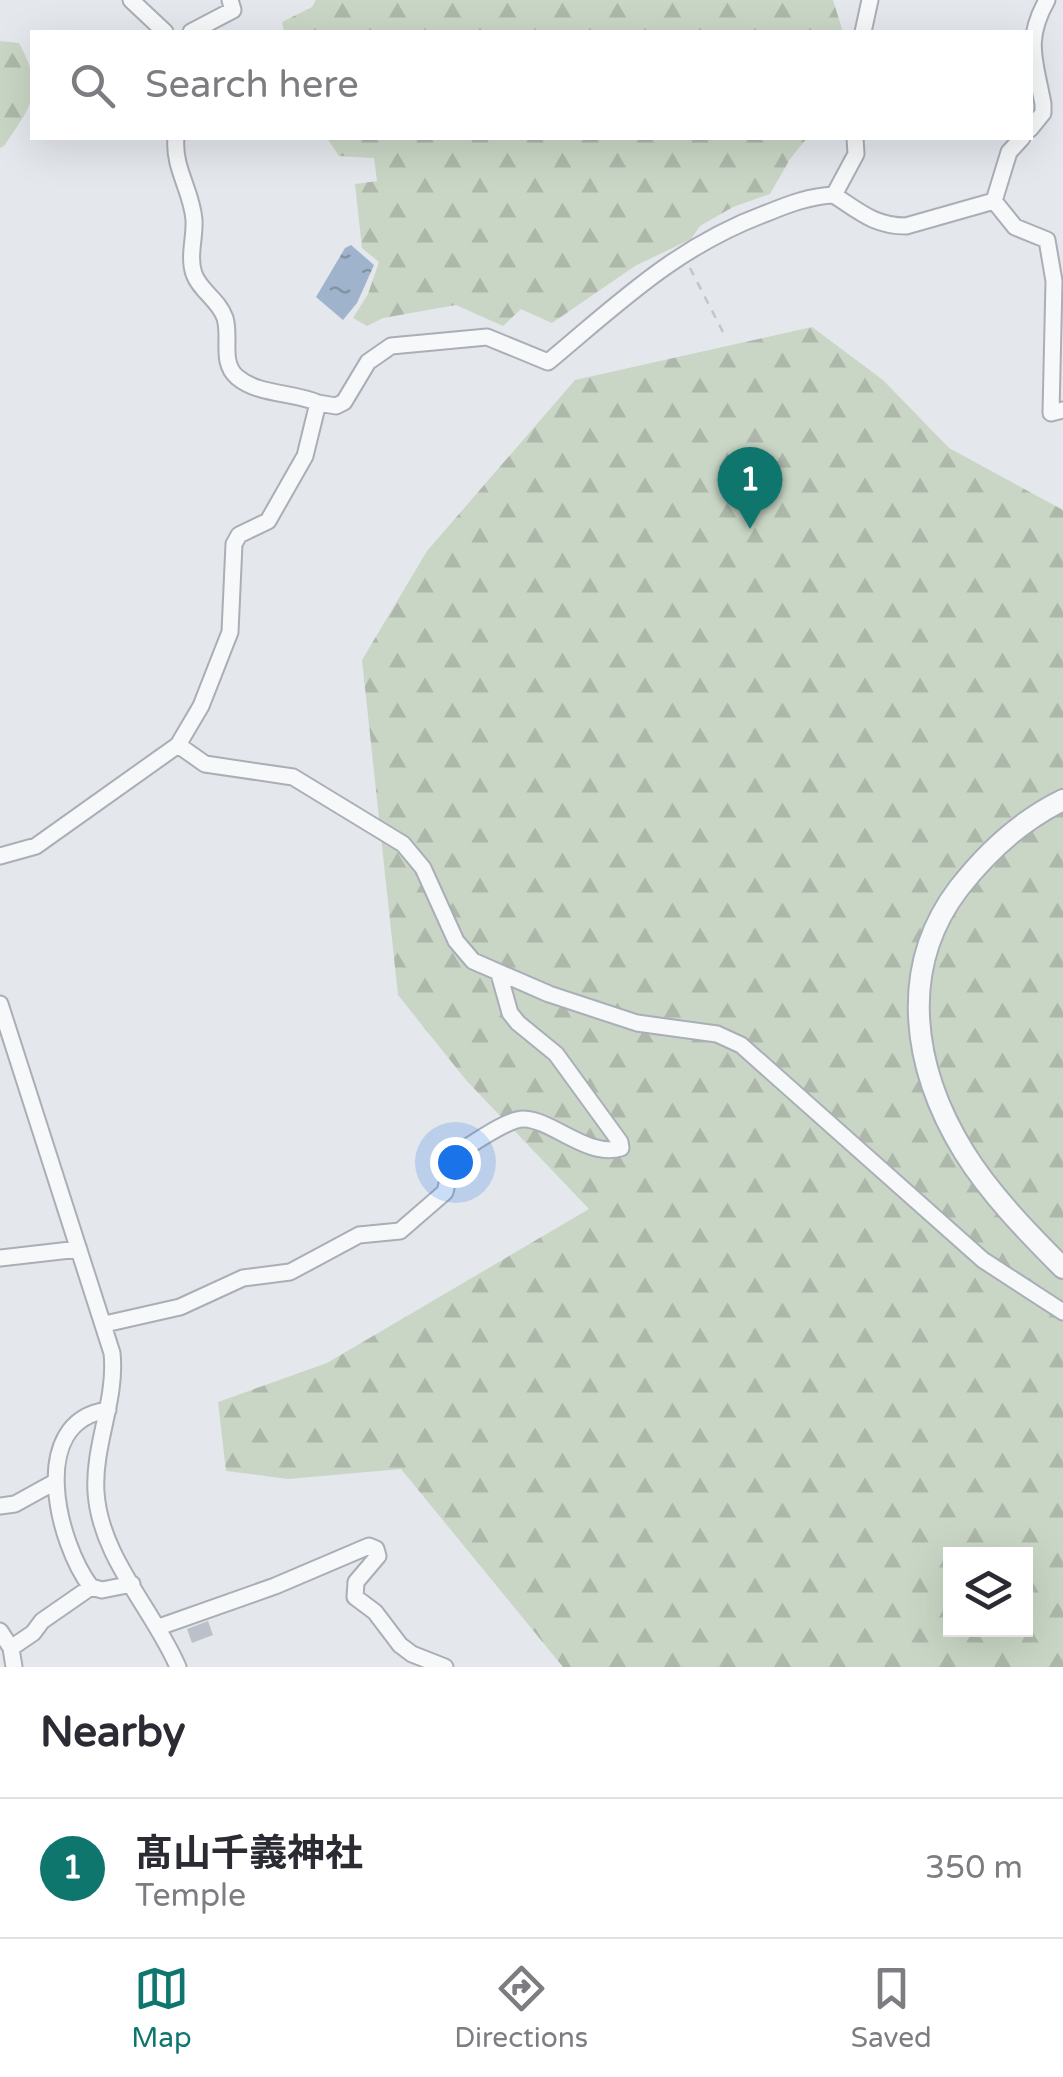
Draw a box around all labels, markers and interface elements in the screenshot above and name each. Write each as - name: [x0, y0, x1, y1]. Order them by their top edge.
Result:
- search box: [30, 30, 1033, 140]
- icon: search: [65, 58, 120, 113]
- text: Search here: [145, 62, 359, 108]
- pin: 1: [718, 446, 782, 529]
- your location: [430, 1137, 481, 1188]
- map controls: [943, 1547, 1033, 1637]
- button: layers: [943, 1547, 1033, 1637]
- text: Nearby: [40, 1707, 185, 1758]
- text: 髙山千義神社: [135, 1831, 363, 1877]
- text: 1: [62, 1849, 83, 1887]
- text: 350 m: [925, 1849, 1023, 1887]
- text: Temple: [135, 1877, 246, 1915]
- tab: Map: [131, 1961, 192, 2055]
- tab: Directions: [454, 1961, 588, 2055]
- tab: Saved: [851, 1961, 932, 2055]

